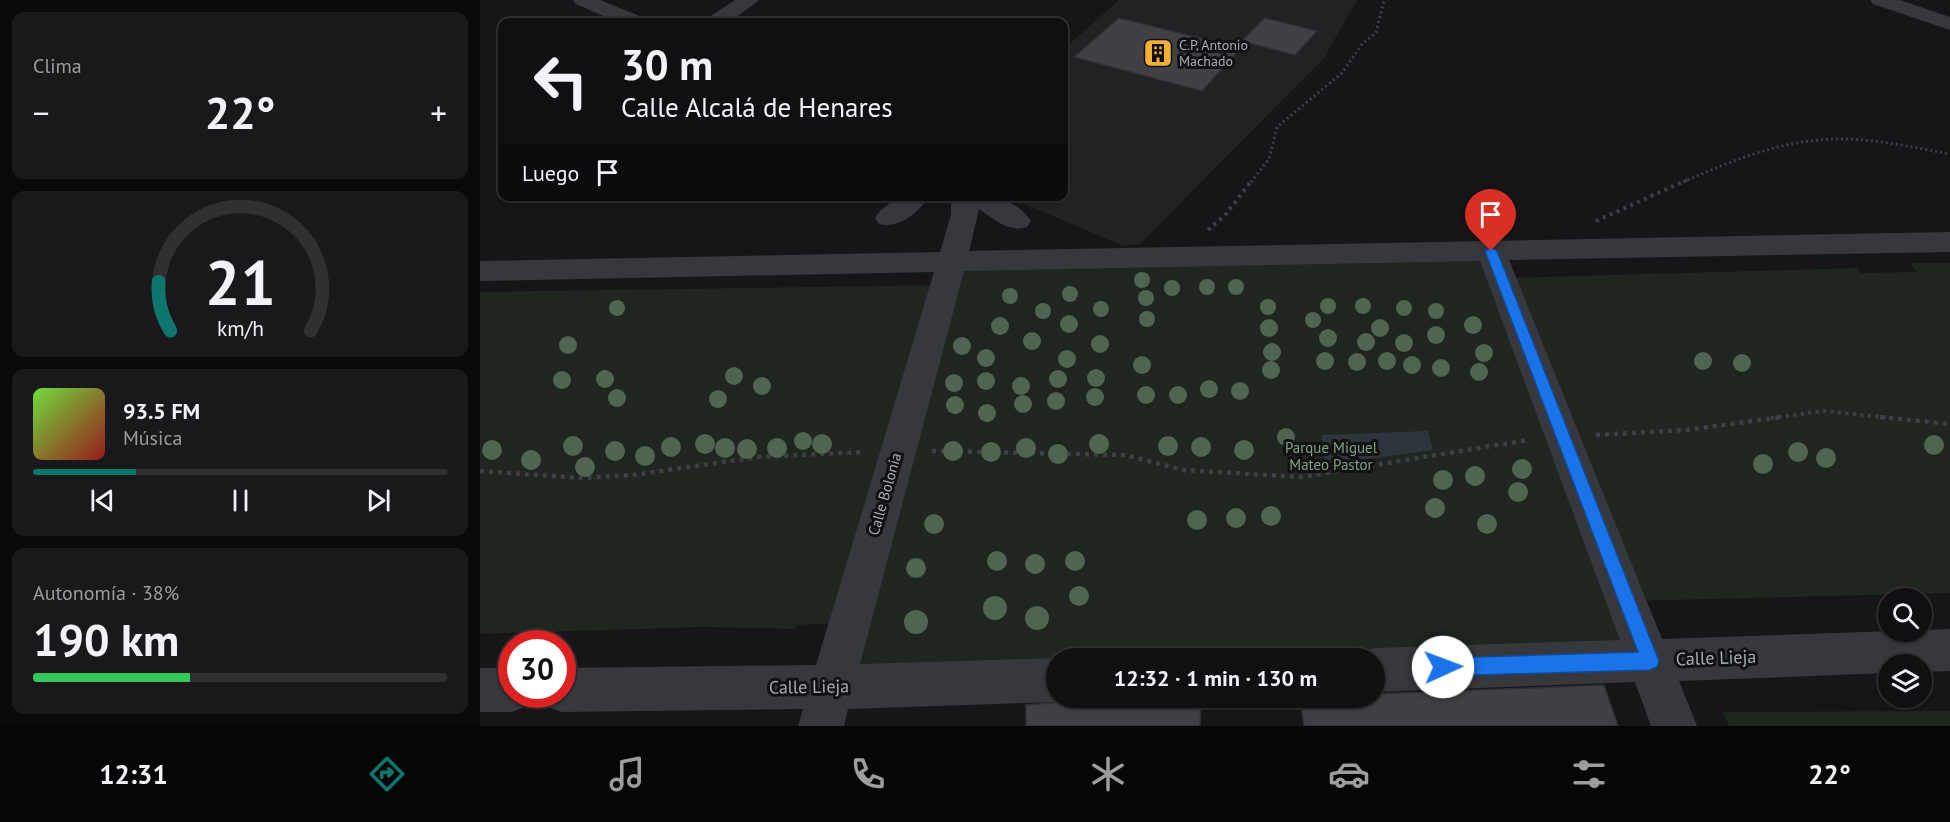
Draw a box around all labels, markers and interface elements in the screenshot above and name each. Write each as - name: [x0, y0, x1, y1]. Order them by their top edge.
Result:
- place label: C.P. Antonio Machado: [1179, 36, 1248, 70]
- text: 30 m: [621, 37, 713, 92]
- building icon: C.P. Antonio Machado: [1142, 37, 1174, 69]
- icon: left: [522, 42, 600, 120]
- text: Clima: [33, 53, 82, 79]
- text: 22°: [205, 83, 275, 141]
- text: Calle Alcalá de Henares: [621, 90, 893, 124]
- text: −: [33, 91, 50, 134]
- text: +: [430, 91, 447, 134]
- icon: arrive: [591, 156, 624, 189]
- text: Luego: [522, 159, 579, 187]
- pin: [1465, 189, 1516, 251]
- icon: arrive: [1474, 198, 1507, 231]
- text: 21: [205, 241, 275, 322]
- text: km/h: [216, 314, 263, 342]
- text: 93.5 FM: [123, 397, 200, 425]
- text: Música: [123, 425, 182, 451]
- park label: Parque Miguel Mateo Pastor: [1285, 438, 1378, 474]
- street label: Calle Bolonia: [864, 450, 905, 537]
- icon: previous: [86, 484, 119, 517]
- icon: pause: [224, 484, 257, 517]
- icon: next: [362, 484, 395, 517]
- text: Autonomía · 38%: [33, 580, 179, 606]
- map controls: [1878, 588, 1932, 708]
- button: search: [1878, 588, 1932, 642]
- text: 190 km: [33, 610, 179, 668]
- speed limit sign: 30: [498, 630, 576, 708]
- position arrow: [1411, 635, 1475, 699]
- street label: Calle Lieja: [1675, 645, 1757, 670]
- button: layers: [1878, 654, 1932, 708]
- text: 12:32 · 1 min · 130 m: [1114, 664, 1317, 692]
- street label: Calle Lieja: [769, 674, 849, 699]
- icon: directions: [366, 753, 408, 795]
- icon: music: [606, 753, 648, 795]
- icon: phone: [847, 753, 889, 795]
- icon: climate: [1087, 753, 1129, 795]
- icon: car: [1328, 753, 1370, 795]
- icon: filters: [1568, 753, 1610, 795]
- text: 12:31: [99, 757, 168, 791]
- text: 22°: [1808, 757, 1851, 791]

